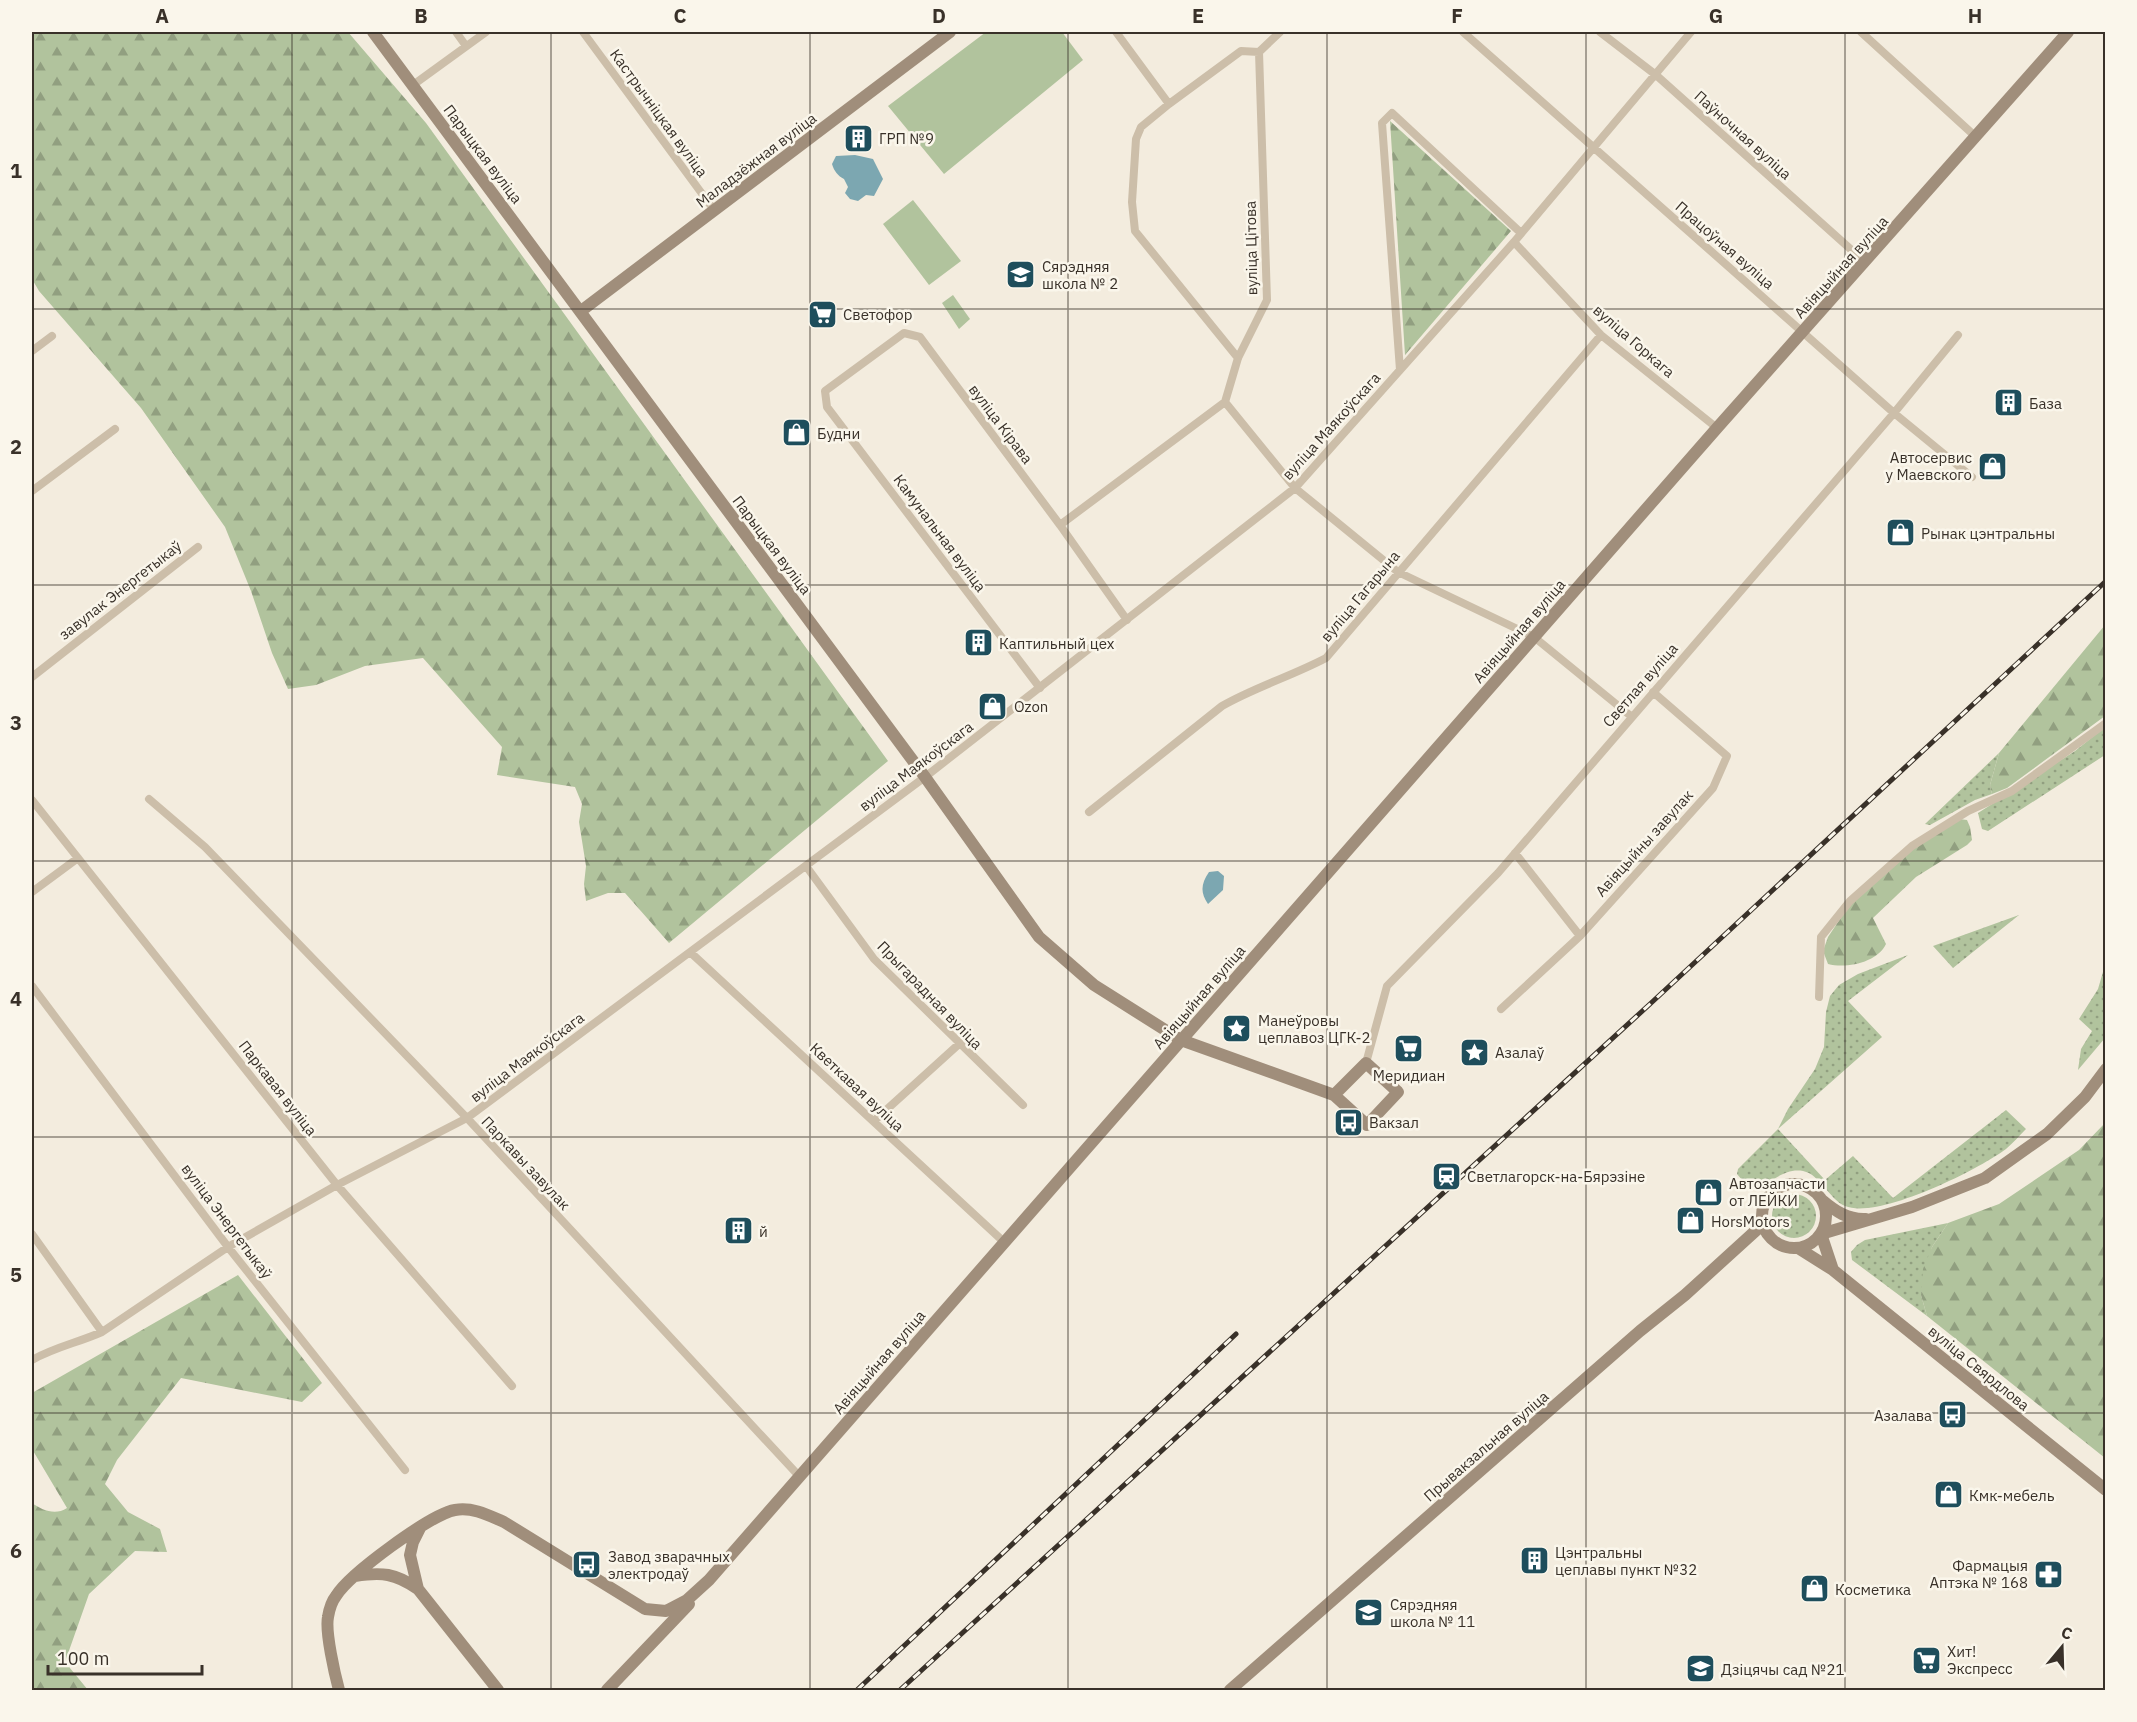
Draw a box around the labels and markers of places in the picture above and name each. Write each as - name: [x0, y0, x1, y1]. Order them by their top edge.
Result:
- building icon: ГРП №9: [842, 122, 874, 154]
- place label: ГРП №9: [879, 129, 934, 148]
- place label: Сярэдняя школа № 2: [1042, 257, 1118, 293]
- school or university icon: Сярэдняя школа № 2: [1005, 259, 1037, 291]
- supermarket icon: Светофор: [806, 298, 838, 330]
- place label: Светофор: [843, 305, 912, 324]
- building icon: База: [1992, 387, 2024, 419]
- place label: База: [2029, 394, 2062, 413]
- shop icon: Будни: [780, 417, 812, 449]
- place label: Будни: [817, 424, 860, 443]
- place label: Автосервис у Маевского: [1886, 448, 1972, 484]
- shop icon: Автосервис у Маевского: [1977, 450, 2009, 482]
- shop icon: Рынак цэнтральны: [1884, 517, 1916, 549]
- place label: Рынак цэнтральны: [1921, 524, 2055, 543]
- building icon: Каптильный цех: [962, 627, 994, 659]
- place label: Каптильный цех: [999, 634, 1115, 653]
- shop icon: Ozon: [977, 690, 1009, 722]
- place label: Ozon: [1014, 697, 1048, 716]
- place label: Манеўровы цеплавоз ЦГК-2: [1258, 1011, 1370, 1047]
- place icon: Манеўровы цеплавоз ЦГК-2: [1221, 1013, 1253, 1045]
- supermarket icon: Меридиан: [1393, 1032, 1425, 1064]
- place icon: Азалаў: [1458, 1036, 1490, 1068]
- place label: Азалаў: [1495, 1043, 1545, 1062]
- place label: Меридиан: [1373, 1066, 1445, 1085]
- bus stop icon: Вакзал: [1332, 1106, 1364, 1138]
- place label: Вакзал: [1369, 1113, 1419, 1132]
- station icon: Светлагорск-на-Бярэзіне: [1430, 1160, 1462, 1192]
- place label: Светлагорск-на-Бярэзіне: [1467, 1167, 1645, 1186]
- place label: Автозапчасти от ЛЕЙКИ: [1729, 1174, 1826, 1210]
- shop icon: Автозапчасти от ЛЕЙКИ: [1692, 1176, 1724, 1208]
- shop icon: HorsMotors: [1674, 1205, 1706, 1237]
- place label: HorsMotors: [1711, 1212, 1790, 1231]
- building icon: й: [722, 1215, 754, 1247]
- place label: й: [759, 1222, 768, 1241]
- bus stop icon: Азалава: [1937, 1399, 1969, 1431]
- place label: Азалава: [1874, 1406, 1932, 1425]
- shop icon: Кмк-мебель: [1932, 1479, 1964, 1511]
- place label: Кмк-мебель: [1969, 1486, 2055, 1505]
- place label: Цэнтральны цеплавы пункт №32: [1555, 1543, 1697, 1579]
- building icon: Цэнтральны цеплавы пункт №32: [1518, 1545, 1550, 1577]
- place label: Завод зварачных электродаў: [608, 1547, 730, 1583]
- bus stop icon: Завод зварачных электродаў: [571, 1549, 603, 1581]
- place label: Фармацыя Аптэка № 168: [1929, 1556, 2028, 1592]
- pharmacy icon: Фармацыя Аптэка № 168: [2033, 1558, 2065, 1590]
- shop icon: Косметика: [1798, 1573, 1830, 1605]
- place label: Косметика: [1835, 1580, 1911, 1599]
- place label: Сярэдняя школа № 11: [1390, 1595, 1475, 1631]
- school or university icon: Сярэдняя школа № 11: [1353, 1597, 1385, 1629]
- place label: Хит! Экспресс: [1947, 1642, 2013, 1678]
- supermarket icon: Хит! Экспресс: [1910, 1644, 1942, 1676]
- school or university icon: Дзіцячы сад №21: [1684, 1653, 1716, 1685]
- place label: Дзіцячы сад №21: [1721, 1660, 1844, 1679]

